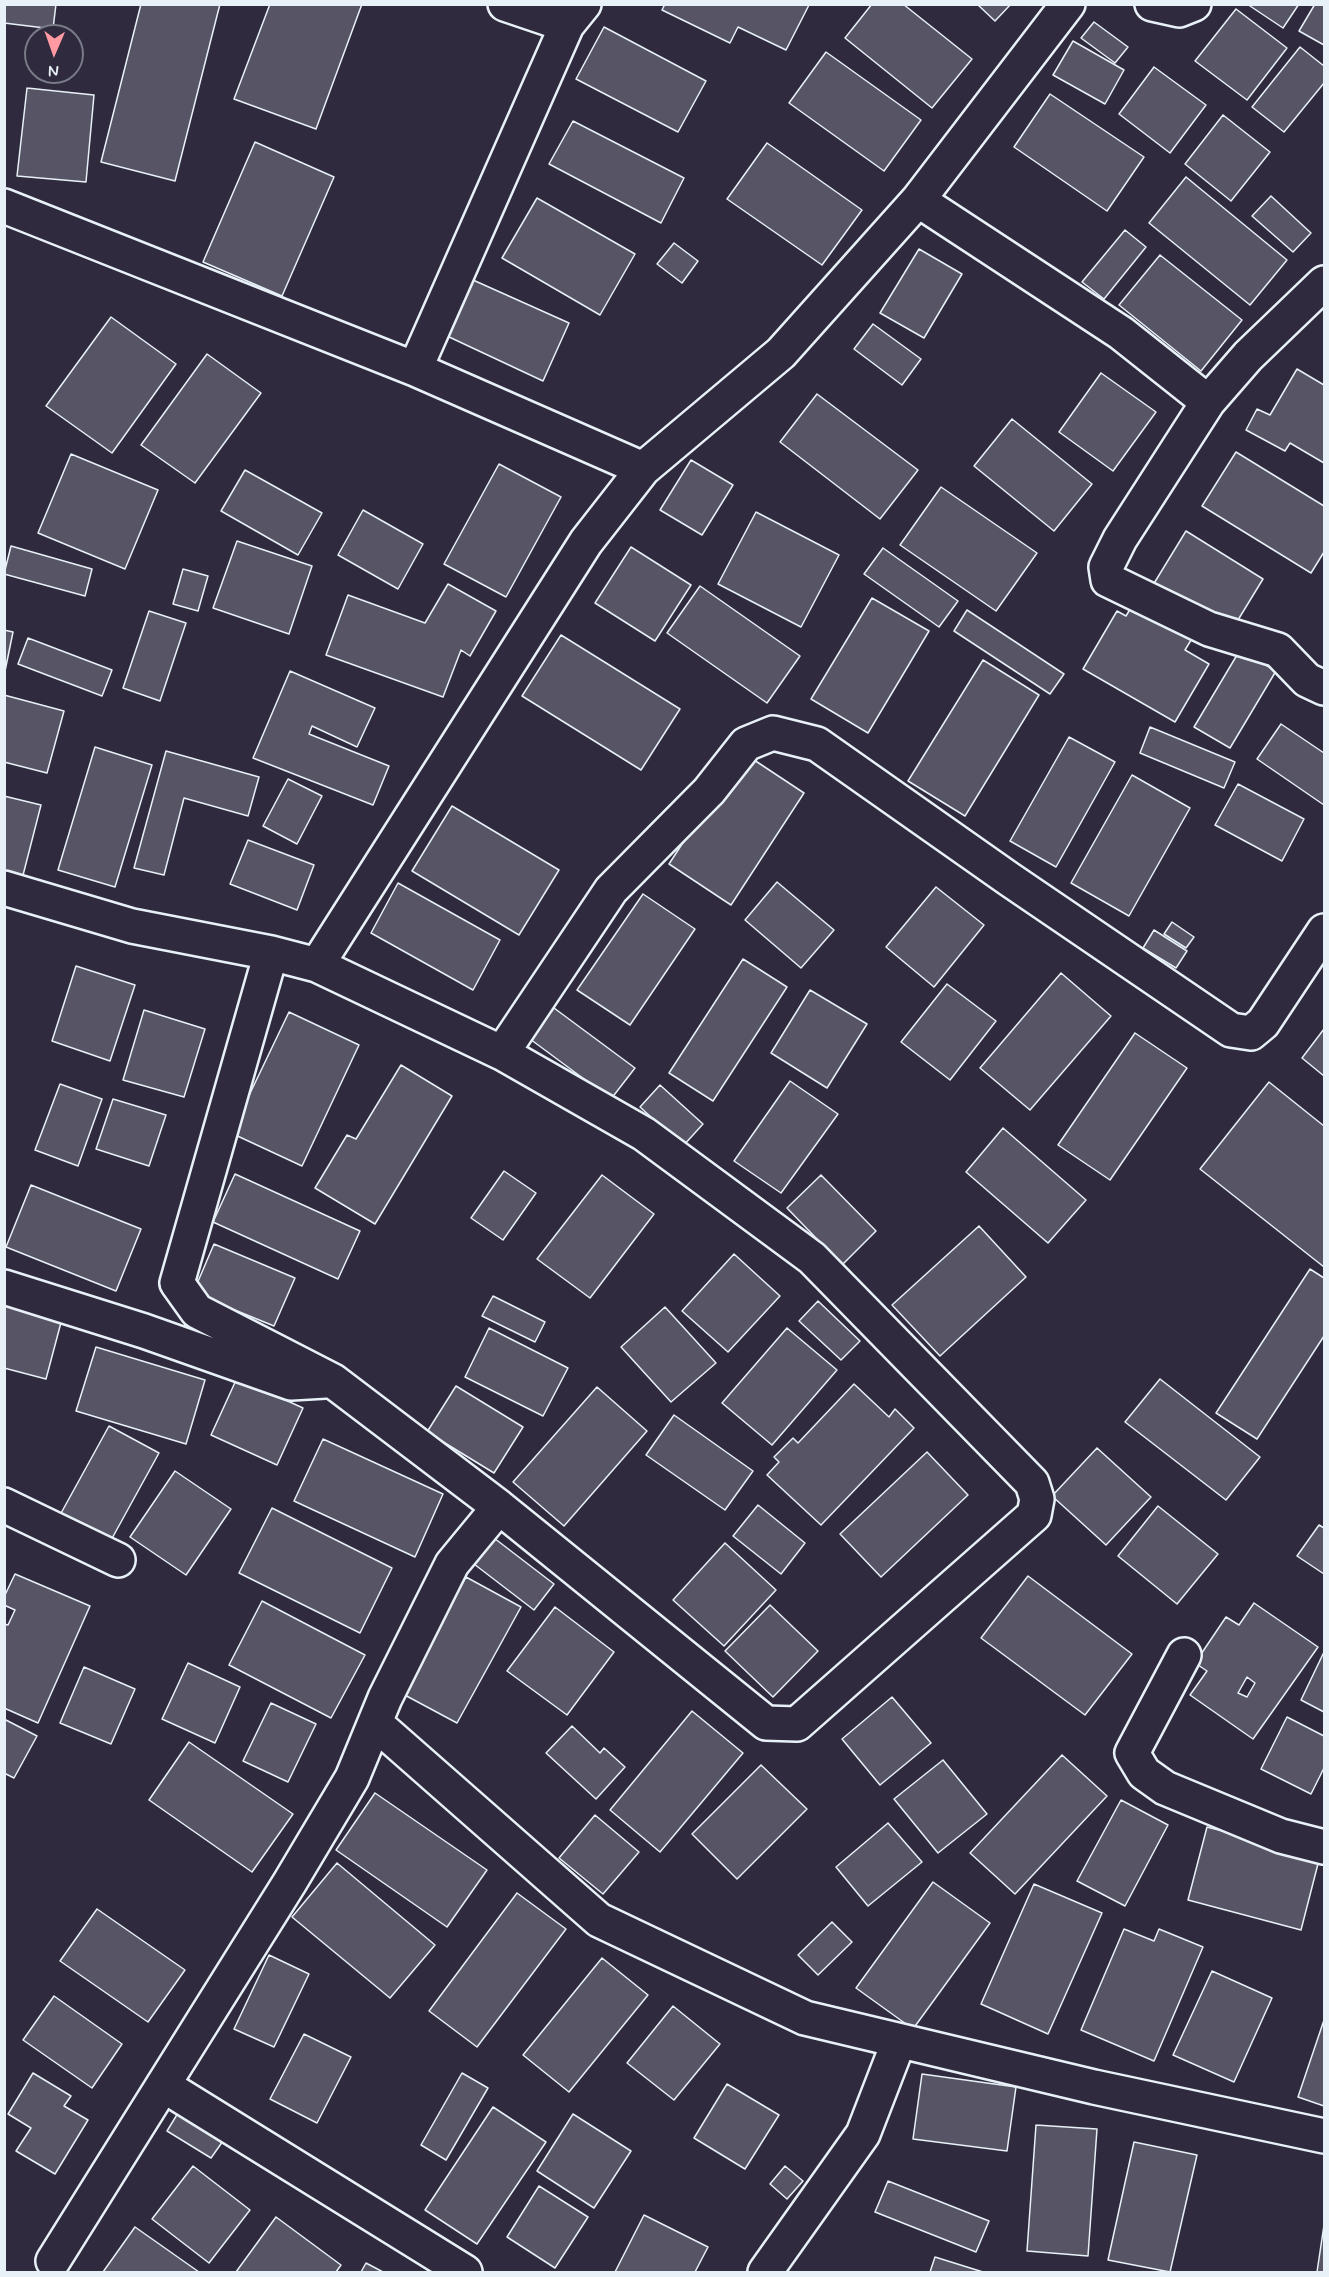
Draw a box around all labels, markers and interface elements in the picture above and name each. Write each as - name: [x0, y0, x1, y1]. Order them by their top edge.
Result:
- north arrow: [24, 24, 84, 84]
- text: N: [48, 60, 59, 81]

